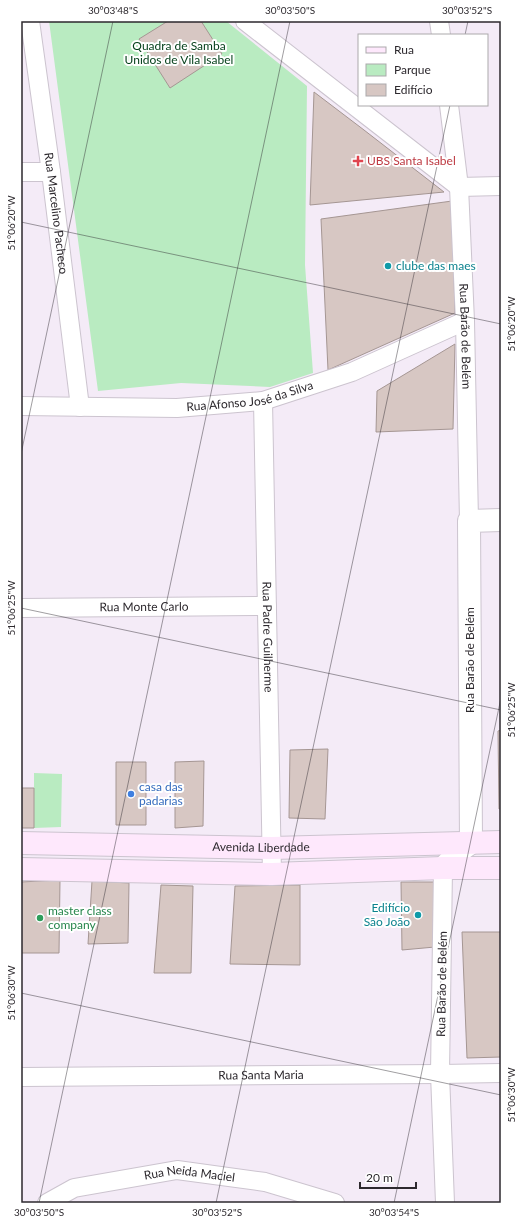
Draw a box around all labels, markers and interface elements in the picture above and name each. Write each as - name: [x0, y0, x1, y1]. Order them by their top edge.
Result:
- text: 30°03'48"S: [88, 4, 138, 16]
- text: 30°03'50"S: [265, 4, 315, 16]
- text: 30°03'52"S: [442, 4, 492, 16]
- legend: [358, 34, 488, 106]
- park label: Quadra de Samba Unidos de Vila Isabel: [125, 38, 233, 67]
- text: Rua: [394, 42, 414, 57]
- text: Parque: [394, 62, 431, 77]
- text: Edifício: [394, 82, 433, 97]
- street label: Rua Marcelino Pacheco: [41, 151, 72, 275]
- place label: UBS Santa Isabel: [367, 153, 456, 168]
- marker: UBS Santa Isabel: [352, 155, 364, 167]
- text: 51°06'20"W: [5, 195, 17, 251]
- place label: clube das maes: [396, 258, 476, 273]
- marker: clube das maes: [383, 261, 393, 271]
- street label: Rua Barão de Belém: [456, 283, 474, 390]
- text: 51°06'20"W: [505, 296, 517, 352]
- street label: Rua Afonso José da Silva: [186, 377, 315, 414]
- text: 51°06'25"W: [5, 580, 17, 636]
- street label: Rua Padre Guilherme: [259, 581, 277, 693]
- street label: Rua Monte Carlo: [99, 599, 189, 614]
- street label: Rua Barão de Belém: [462, 607, 477, 713]
- text: 51°06'25"W: [505, 682, 517, 738]
- place label: casa das padarias: [139, 779, 183, 808]
- marker: casa das padarias: [126, 789, 136, 799]
- street label: Avenida Liberdade: [212, 839, 310, 855]
- place label: Edifício São João: [364, 900, 410, 929]
- place label: master class company: [48, 903, 112, 932]
- marker: Edifício São João: [413, 910, 423, 920]
- marker: master class company: [35, 913, 45, 923]
- street label: Rua Barão de Belém: [433, 931, 450, 1037]
- text: 51°06'30"W: [5, 965, 17, 1021]
- street label: Rua Santa Maria: [218, 1067, 304, 1083]
- text: 51°06'30"W: [505, 1067, 517, 1123]
- street label: Rua Neida Maciel: [143, 1162, 236, 1185]
- scale bar: [360, 1164, 416, 1190]
- text: 20 m: [366, 1170, 393, 1185]
- text: 30°03'50"S: [14, 1206, 64, 1218]
- text: 30°03'52"S: [192, 1206, 242, 1218]
- text: 30°03'54"S: [369, 1206, 419, 1218]

